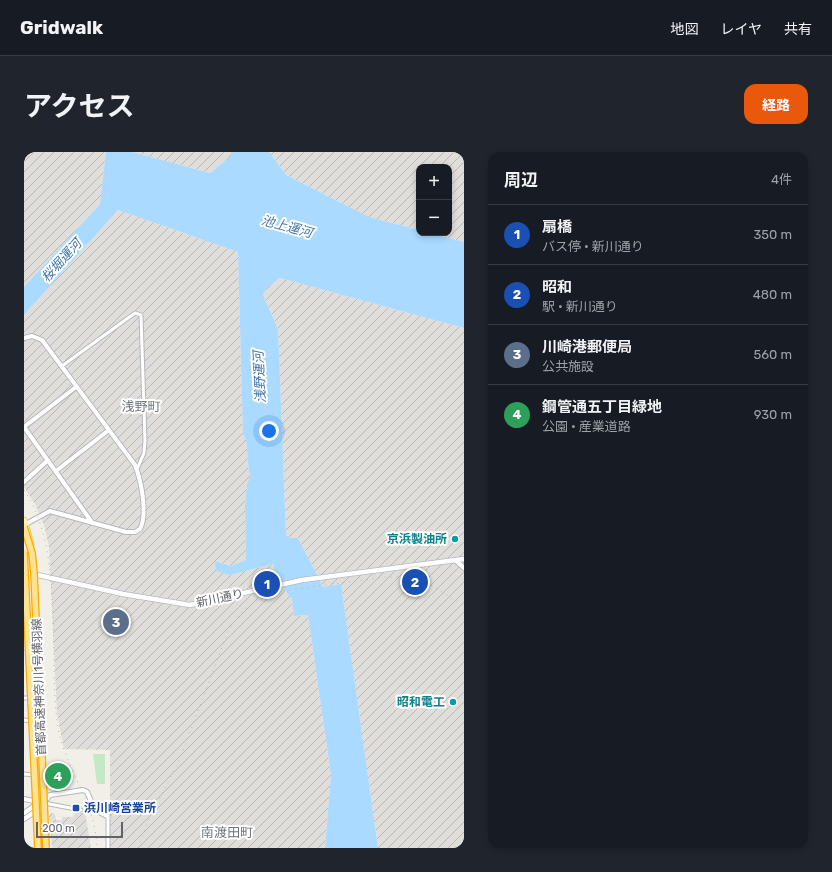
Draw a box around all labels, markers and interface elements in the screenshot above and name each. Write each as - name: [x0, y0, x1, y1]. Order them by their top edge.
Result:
- text: Gridwalk: [20, 16, 103, 39]
- text: 地図: [670, 21, 698, 38]
- text: レイヤ: [720, 21, 762, 38]
- text: 共有: [784, 21, 812, 38]
- button: 経路: [744, 84, 808, 124]
- text: アクセス: [24, 90, 135, 123]
- map controls: [416, 164, 452, 236]
- button: +: [416, 164, 452, 200]
- text: 周辺: [504, 170, 538, 190]
- text: 4件: [771, 172, 792, 187]
- button: −: [416, 200, 452, 236]
- water label: 池上運河: [260, 213, 317, 241]
- text: 扇橋: [542, 218, 572, 236]
- text: 1: [514, 227, 520, 242]
- text: 350 m: [753, 227, 792, 242]
- water label: 桜堀運河: [38, 234, 86, 285]
- text: バス停 · 新川通り: [542, 239, 644, 254]
- text: 昭和: [542, 278, 572, 296]
- text: 2: [513, 287, 521, 302]
- text: 480 m: [753, 287, 792, 302]
- text: 駅 · 新川通り: [542, 299, 618, 314]
- text: 川崎港郵便局: [542, 338, 632, 356]
- text: 3: [513, 347, 521, 362]
- text: 560 m: [753, 347, 792, 362]
- water label: 浅野運河: [250, 348, 268, 403]
- text: 公共施設: [542, 359, 594, 374]
- text: 鋼管通五丁目緑地: [542, 398, 662, 416]
- district label: 浅野町: [121, 399, 161, 414]
- text: 4: [513, 407, 521, 422]
- text: 930 m: [754, 407, 792, 422]
- text: 公園 · 産業道路: [542, 419, 631, 434]
- your location: [259, 421, 279, 441]
- place label: 京浜製油所: [387, 532, 447, 546]
- marker: 京浜製油所: [450, 534, 460, 544]
- pin: 2: [402, 567, 428, 597]
- pin: 1: [254, 569, 280, 599]
- street label: 新川通り: [195, 586, 245, 610]
- pin: 3: [103, 607, 129, 637]
- street label: 首都高速神奈川1号横羽線: [30, 618, 48, 756]
- place label: 昭和電工: [397, 695, 445, 709]
- marker: 昭和電工: [448, 697, 458, 707]
- pin: 4: [45, 761, 71, 791]
- place label: 浜川崎営業所: [84, 801, 156, 815]
- marker: 浜川崎営業所: [71, 803, 81, 813]
- scale bar: [36, 820, 123, 839]
- text: 200 m: [42, 822, 75, 835]
- district label: 南渡田町: [201, 825, 253, 840]

